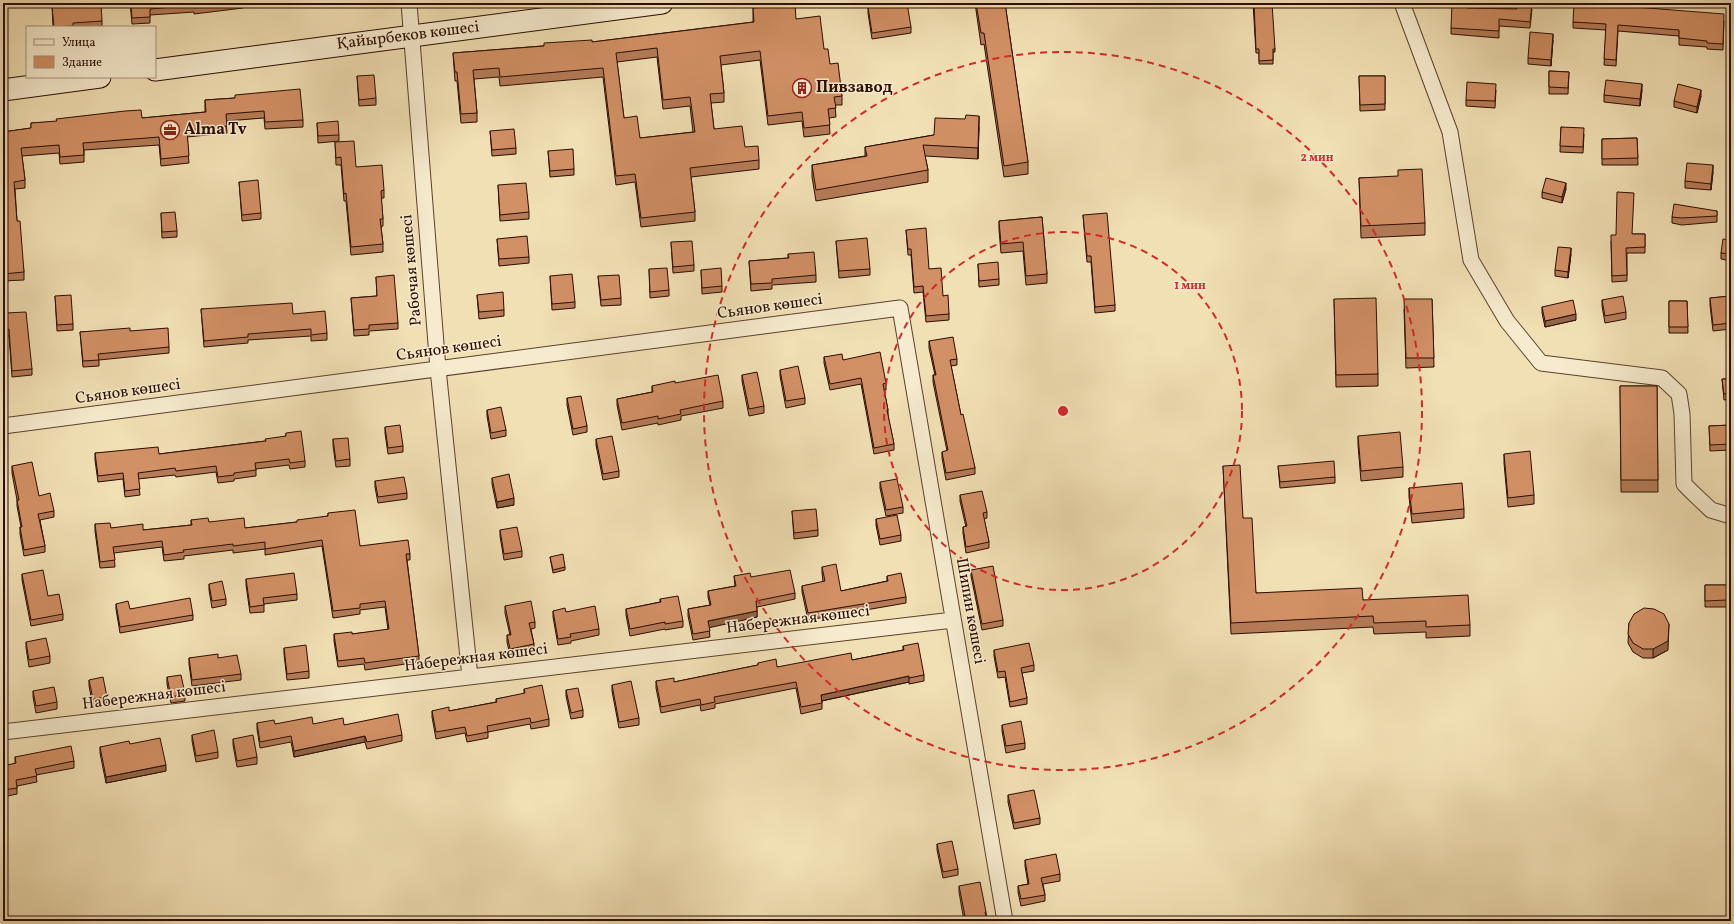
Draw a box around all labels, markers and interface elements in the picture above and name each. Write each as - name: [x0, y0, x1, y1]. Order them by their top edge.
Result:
- street label: Қайырбеков көшесі: [335, 16, 481, 56]
- legend: [26, 26, 156, 78]
- text: Улица: [62, 35, 95, 51]
- text: Здание: [62, 55, 102, 71]
- building icon: Пивзавод: [791, 77, 813, 99]
- place label: Пивзавод: [816, 77, 893, 99]
- office icon: Alma Tv: [159, 119, 181, 141]
- place label: Alma Tv: [184, 119, 247, 141]
- text: 2 мин: [1300, 150, 1334, 166]
- street label: Рабочая көшесі: [396, 213, 428, 327]
- text: 1 мин: [1174, 278, 1206, 294]
- street label: Сьянов көшесі: [716, 289, 824, 325]
- street label: Сьянов көшесі: [395, 331, 503, 367]
- street label: Сьянов көшесі: [74, 374, 182, 410]
- centre of rings: [1056, 404, 1070, 418]
- street label: Шипин көшесі: [950, 556, 990, 666]
- street label: Набережная көшесі: [725, 600, 871, 640]
- street label: Набережная көшесі: [403, 638, 549, 678]
- street label: Набережная көшесі: [81, 676, 227, 716]

